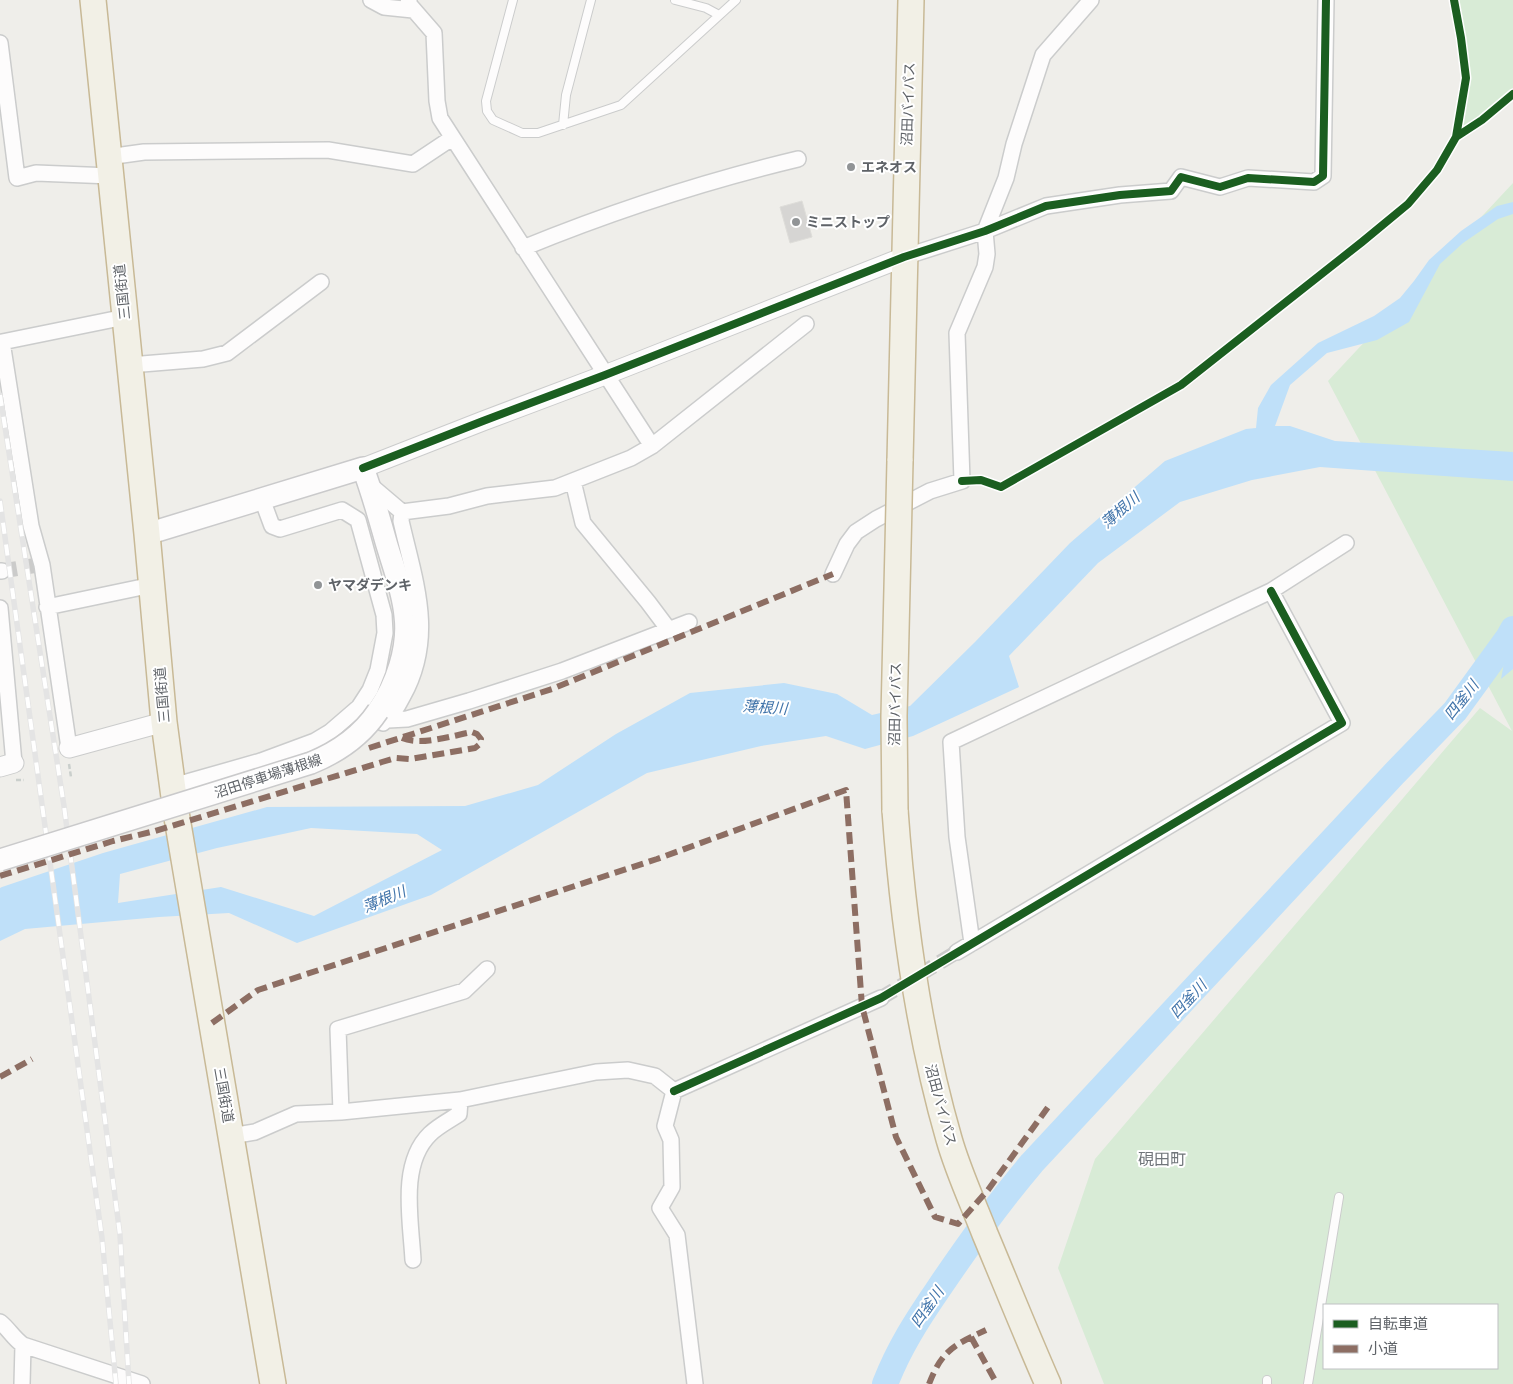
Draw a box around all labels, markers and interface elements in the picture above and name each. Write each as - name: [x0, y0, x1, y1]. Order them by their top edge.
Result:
- street label: 沼田バイパス: [899, 62, 917, 146]
- place label: エネオス: [861, 159, 917, 175]
- marker: エネオス: [845, 161, 857, 173]
- place label: ミニストップ: [806, 214, 890, 230]
- marker: ミニストップ: [790, 216, 802, 228]
- street label: 三国街道: [111, 263, 133, 321]
- water label: 薄根川: [1097, 488, 1144, 531]
- place label: ヤマダデンキ: [328, 577, 412, 593]
- marker: ヤマダデンキ: [312, 579, 324, 591]
- street label: 沼田バイパス: [886, 662, 904, 746]
- street label: 三国街道: [152, 666, 172, 724]
- water label: 四釜川: [1440, 675, 1483, 723]
- water label: 薄根川: [742, 697, 790, 717]
- street label: 沼田停車場薄根線: [212, 751, 324, 801]
- water label: 薄根川: [360, 882, 410, 916]
- water label: 四釜川: [1166, 975, 1211, 1021]
- street label: 沼田バイパス: [922, 1062, 960, 1148]
- street label: 三国街道: [211, 1066, 237, 1124]
- district label: 硯田町: [1138, 1150, 1186, 1168]
- water label: 四釜川: [907, 1282, 948, 1330]
- legend: [1323, 1304, 1498, 1369]
- text: 自転車道: [1368, 1315, 1428, 1332]
- text: 小道: [1368, 1340, 1398, 1357]

